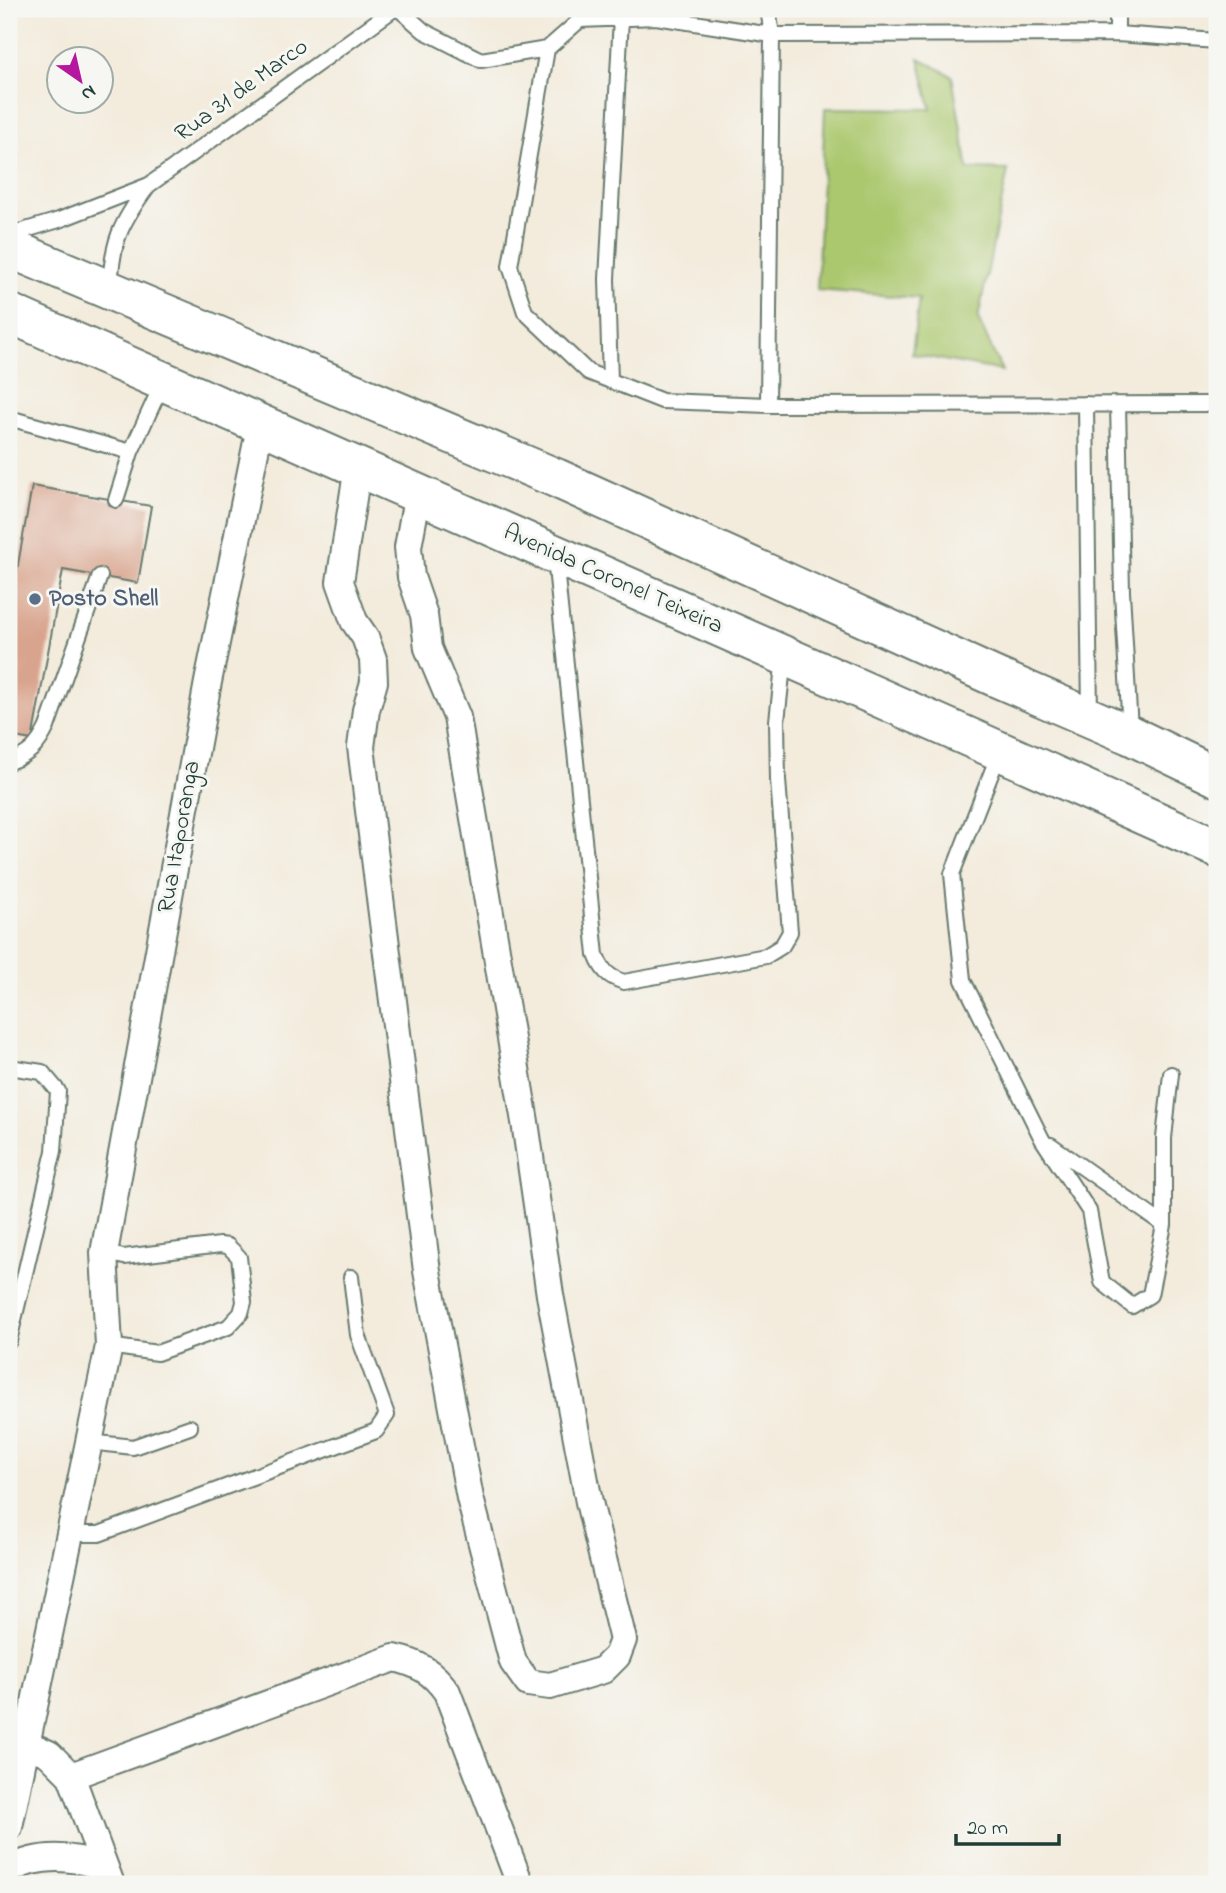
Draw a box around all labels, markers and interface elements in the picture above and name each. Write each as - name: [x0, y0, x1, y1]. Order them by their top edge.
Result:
- street label: Rua 31 de Marco: [168, 30, 316, 152]
- north arrow: [46, 46, 116, 116]
- text: N: [75, 77, 101, 107]
- street label: Avenida Coronel Teixeira: [497, 516, 729, 644]
- place label: Posto Shell: [49, 582, 158, 617]
- marker: Posto Shell: [27, 591, 43, 607]
- street label: Rua Itaporanga: [149, 758, 211, 916]
- scale bar: [956, 1802, 1060, 1846]
- text: 20 m: [967, 1814, 1008, 1844]

